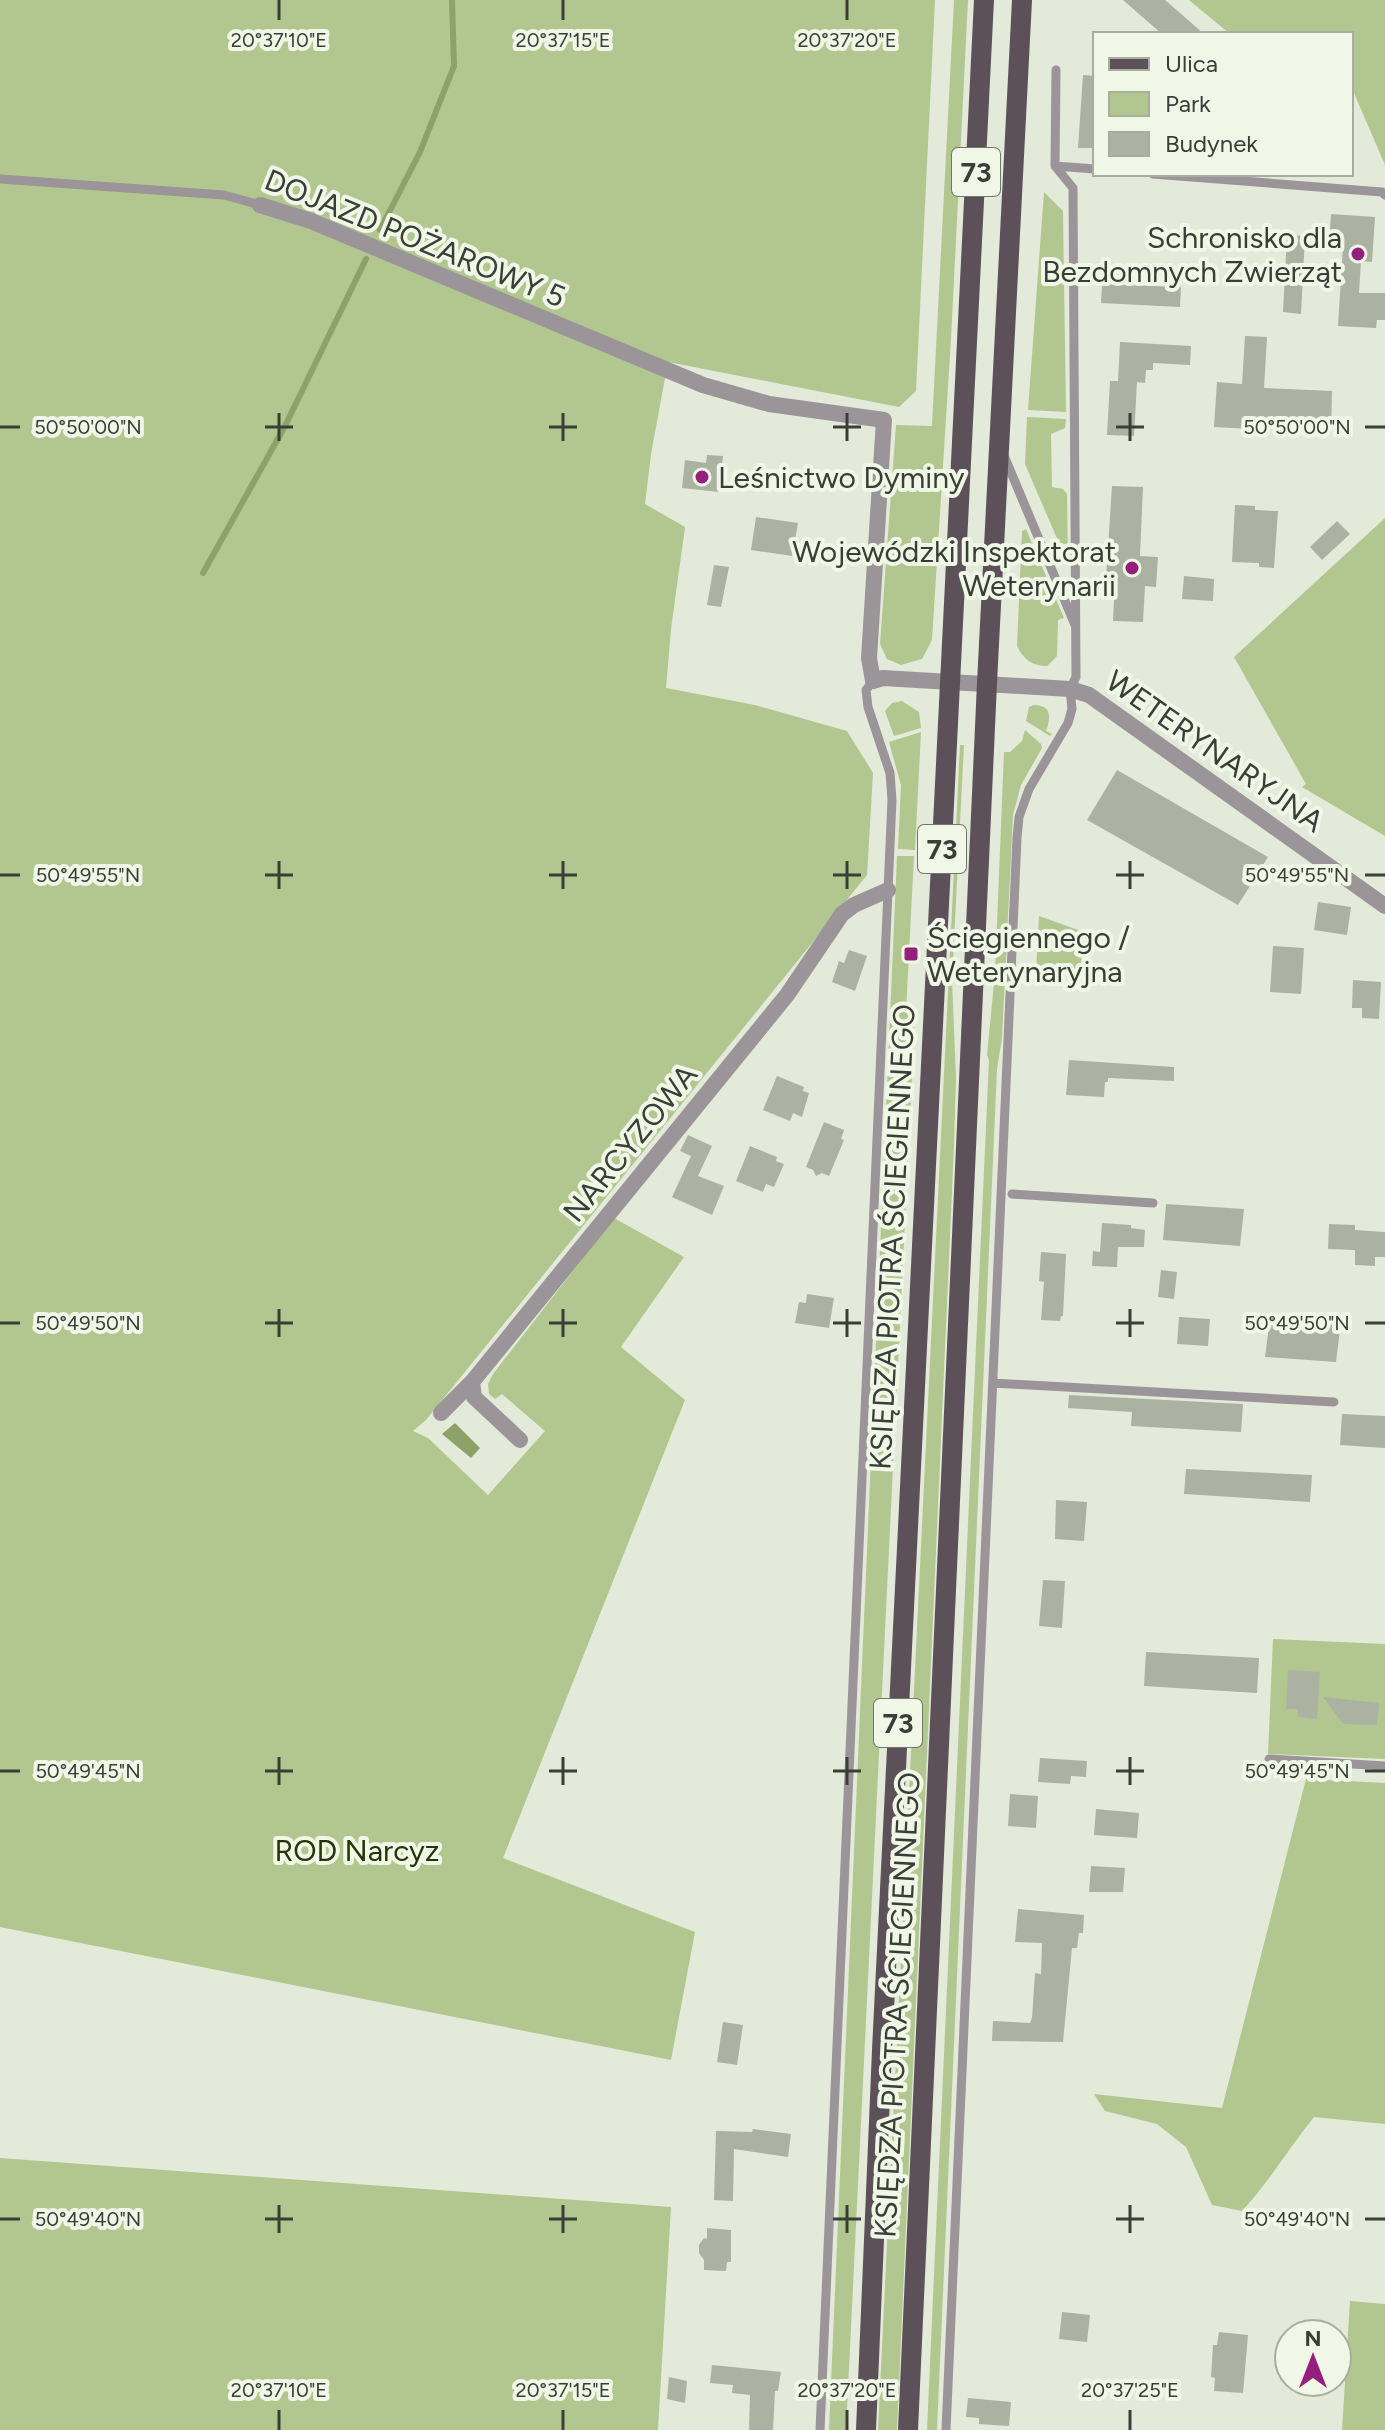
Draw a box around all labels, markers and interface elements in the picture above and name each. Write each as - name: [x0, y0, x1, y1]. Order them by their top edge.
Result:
- text: 20°37'10"E: [231, 28, 327, 52]
- text: 20°37'15"E: [516, 28, 611, 52]
- text: 20°37'20"E: [797, 28, 897, 52]
- legend: [1093, 32, 1353, 176]
- text: Ulica: [1165, 49, 1218, 78]
- text: Park: [1165, 89, 1211, 118]
- text: Budynek: [1165, 129, 1258, 158]
- road number: 73: [952, 148, 1000, 196]
- street label: DOJAZD POŻAROWY 5: [259, 161, 571, 315]
- place label: Schronisko dla Bezdomnych Zwierząt: [1042, 219, 1342, 290]
- marker: Schronisko dla Bezdomnych Zwierząt: [1349, 245, 1367, 263]
- text: 50°50'00"N: [34, 415, 142, 439]
- text: 50°50'00"N: [1243, 415, 1351, 439]
- place label: Leśnictwo Dyminy: [718, 459, 965, 496]
- marker: Leśnictwo Dyminy: [693, 468, 711, 486]
- place label: Wojewódzki Inspektorat Weterynarii: [792, 533, 1116, 604]
- marker: Wojewódzki Inspektorat Weterynarii: [1123, 559, 1141, 577]
- street label: WETERYNARYJNA: [1099, 662, 1332, 840]
- road number: 73: [918, 825, 966, 873]
- text: 50°49'55"N: [36, 863, 140, 887]
- text: 50°49'55"N: [1245, 863, 1349, 887]
- place label: Ściegiennego / Weterynaryjna: [927, 919, 1130, 990]
- marker: Ściegiennego / Weterynaryjna: [902, 945, 920, 963]
- street label: KSIĘDZA PIOTRA ŚCIEGIENNEGO: [861, 1003, 923, 1471]
- street label: NARCYZOWA: [555, 1056, 705, 1229]
- text: 50°49'50"N: [35, 1311, 141, 1335]
- text: 50°49'50"N: [1244, 1311, 1350, 1335]
- road number: 73: [874, 1699, 922, 1747]
- text: 50°49'45"N: [35, 1759, 141, 1783]
- text: 50°49'45"N: [1244, 1759, 1350, 1783]
- street label: KSIĘDZA PIOTRA ŚCIEGIENNEGO: [866, 1771, 928, 2239]
- park label: ROD Narcyz: [274, 1832, 440, 1869]
- text: 50°49'40"N: [35, 2207, 141, 2231]
- text: 50°49'40"N: [1244, 2207, 1350, 2231]
- north arrow: [1273, 2318, 1353, 2398]
- text: N: [1304, 2325, 1322, 2352]
- text: 20°37'10"E: [231, 2378, 327, 2402]
- text: 20°37'15"E: [516, 2378, 611, 2402]
- text: 20°37'20"E: [797, 2378, 897, 2402]
- text: 20°37'25"E: [1081, 2378, 1179, 2402]

